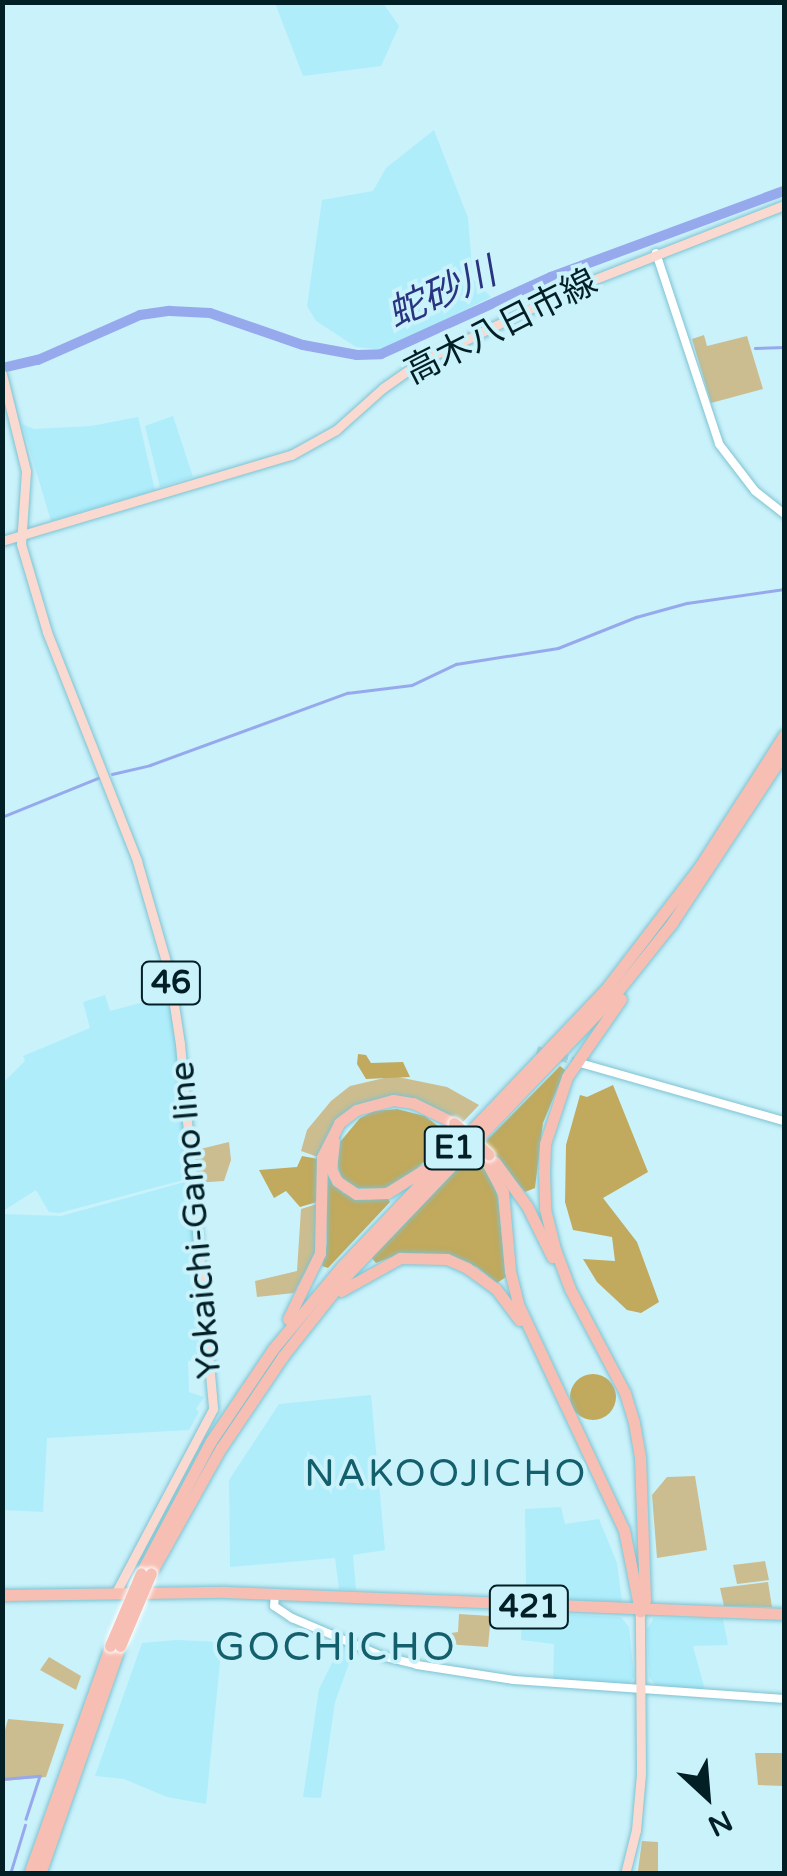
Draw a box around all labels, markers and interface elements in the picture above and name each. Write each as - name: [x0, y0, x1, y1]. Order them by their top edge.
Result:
- water label: 蛇砂川: [381, 250, 503, 338]
- street label: 高木八日市線: [398, 261, 604, 393]
- road number: 46: [138, 956, 204, 1010]
- street label: Yokaichi-Gamo line: [161, 1060, 231, 1380]
- road number: E1: [422, 1121, 486, 1175]
- district label: NAKOOJICHO: [304, 1452, 588, 1498]
- road number: 421: [486, 1580, 572, 1634]
- district label: GOCHICHO: [215, 1623, 457, 1671]
- north arrow: [657, 1746, 757, 1846]
- text: N: [703, 1803, 738, 1843]

